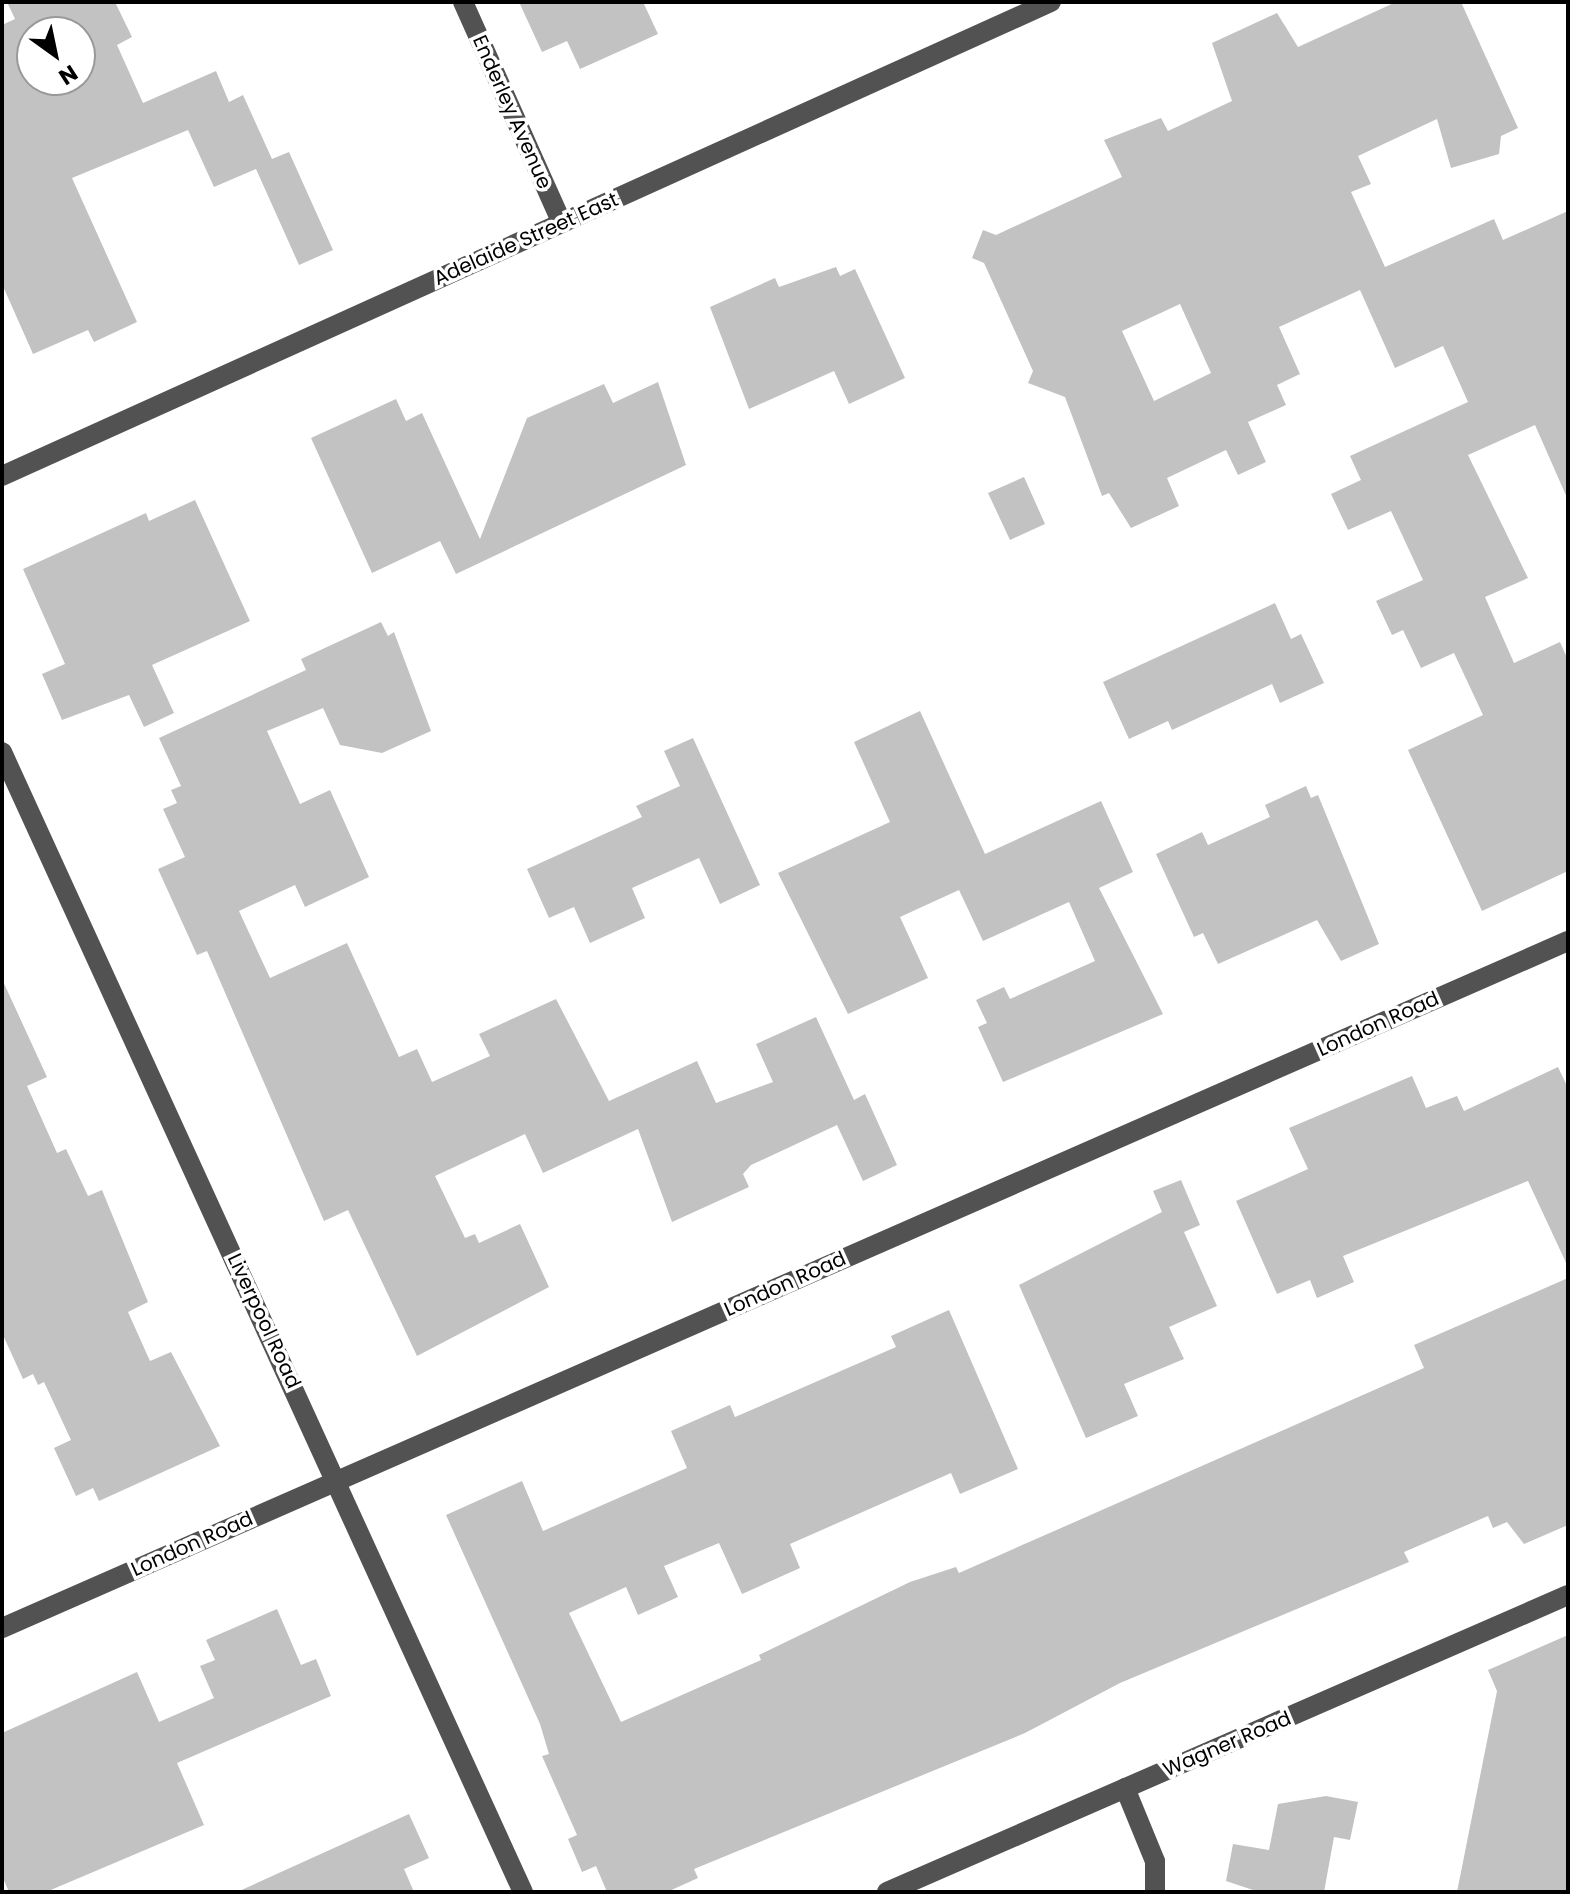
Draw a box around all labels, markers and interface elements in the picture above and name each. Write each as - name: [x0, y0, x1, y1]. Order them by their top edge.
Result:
- north arrow: [16, 16, 96, 96]
- street label: Enderley Avenue: [467, 32, 557, 192]
- text: N: [53, 57, 84, 92]
- street label: Adelaide Street East: [430, 187, 622, 291]
- street label: London Road: [1313, 986, 1443, 1062]
- street label: London Road: [720, 1246, 850, 1322]
- street label: Liverpool Road: [222, 1250, 306, 1392]
- street label: London Road: [127, 1506, 257, 1582]
- street label: Wagner Road: [1159, 1706, 1295, 1782]

